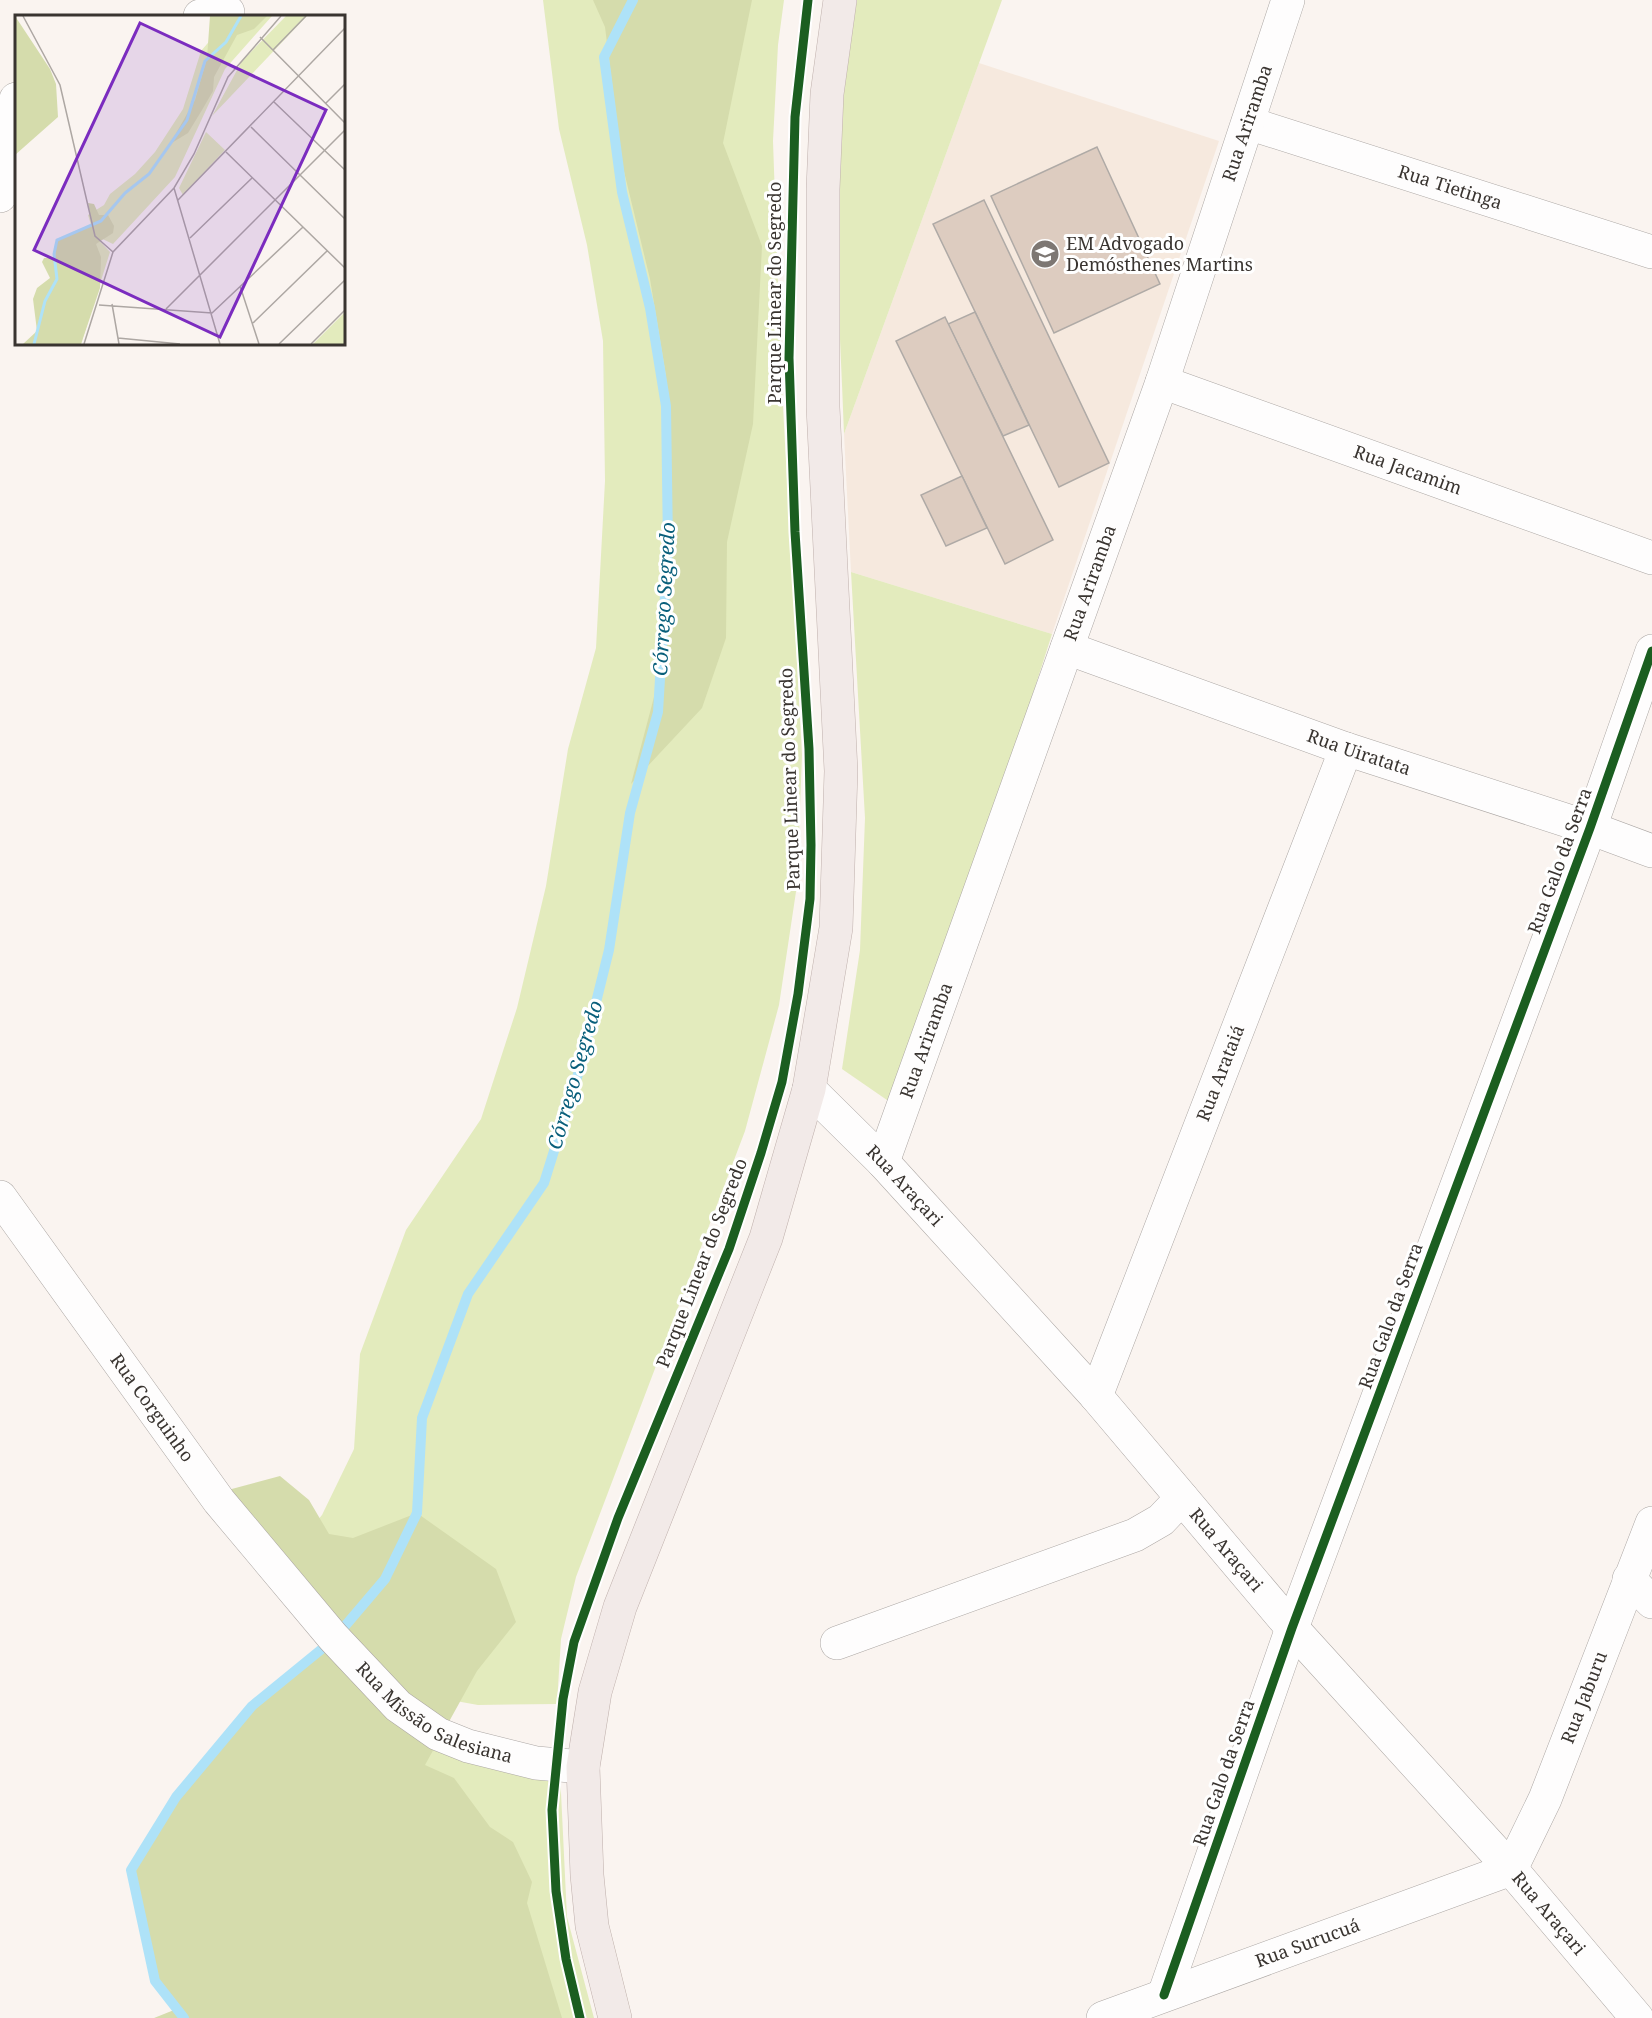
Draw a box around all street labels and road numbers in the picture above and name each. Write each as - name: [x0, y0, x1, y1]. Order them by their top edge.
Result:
- street label: Rua Ariramba: [1216, 61, 1277, 184]
- street label: Rua Tietinga: [1395, 159, 1505, 214]
- street label: Parque Linear do Segredo: [762, 182, 786, 404]
- street label: Rua Jacamim: [1351, 439, 1465, 500]
- street label: Rua Ariramba: [1057, 521, 1121, 644]
- street label: Parque Linear do Segredo: [773, 667, 805, 891]
- street label: Rua Uiratata: [1304, 723, 1414, 780]
- street label: Rua Galo da Serra: [1521, 784, 1597, 937]
- street label: Rua Ariramba: [894, 979, 957, 1101]
- street label: Rua Arataiá: [1190, 1021, 1249, 1125]
- street label: Rua Araçari: [862, 1139, 949, 1231]
- street label: Parque Linear do Segredo: [650, 1154, 752, 1371]
- street label: Rua Galo da Serra: [1352, 1239, 1428, 1392]
- street label: Rua Corguinho: [106, 1348, 200, 1466]
- street label: Rua Araçari: [1185, 1503, 1269, 1596]
- street label: Rua Jaburu: [1555, 1647, 1612, 1747]
- street label: Rua Missão Salesiana: [351, 1656, 515, 1768]
- street label: Rua Galo da Serra: [1187, 1696, 1259, 1849]
- street label: Rua Araçari: [1507, 1866, 1592, 1960]
- street label: Rua Surucuá: [1252, 1912, 1363, 1972]

